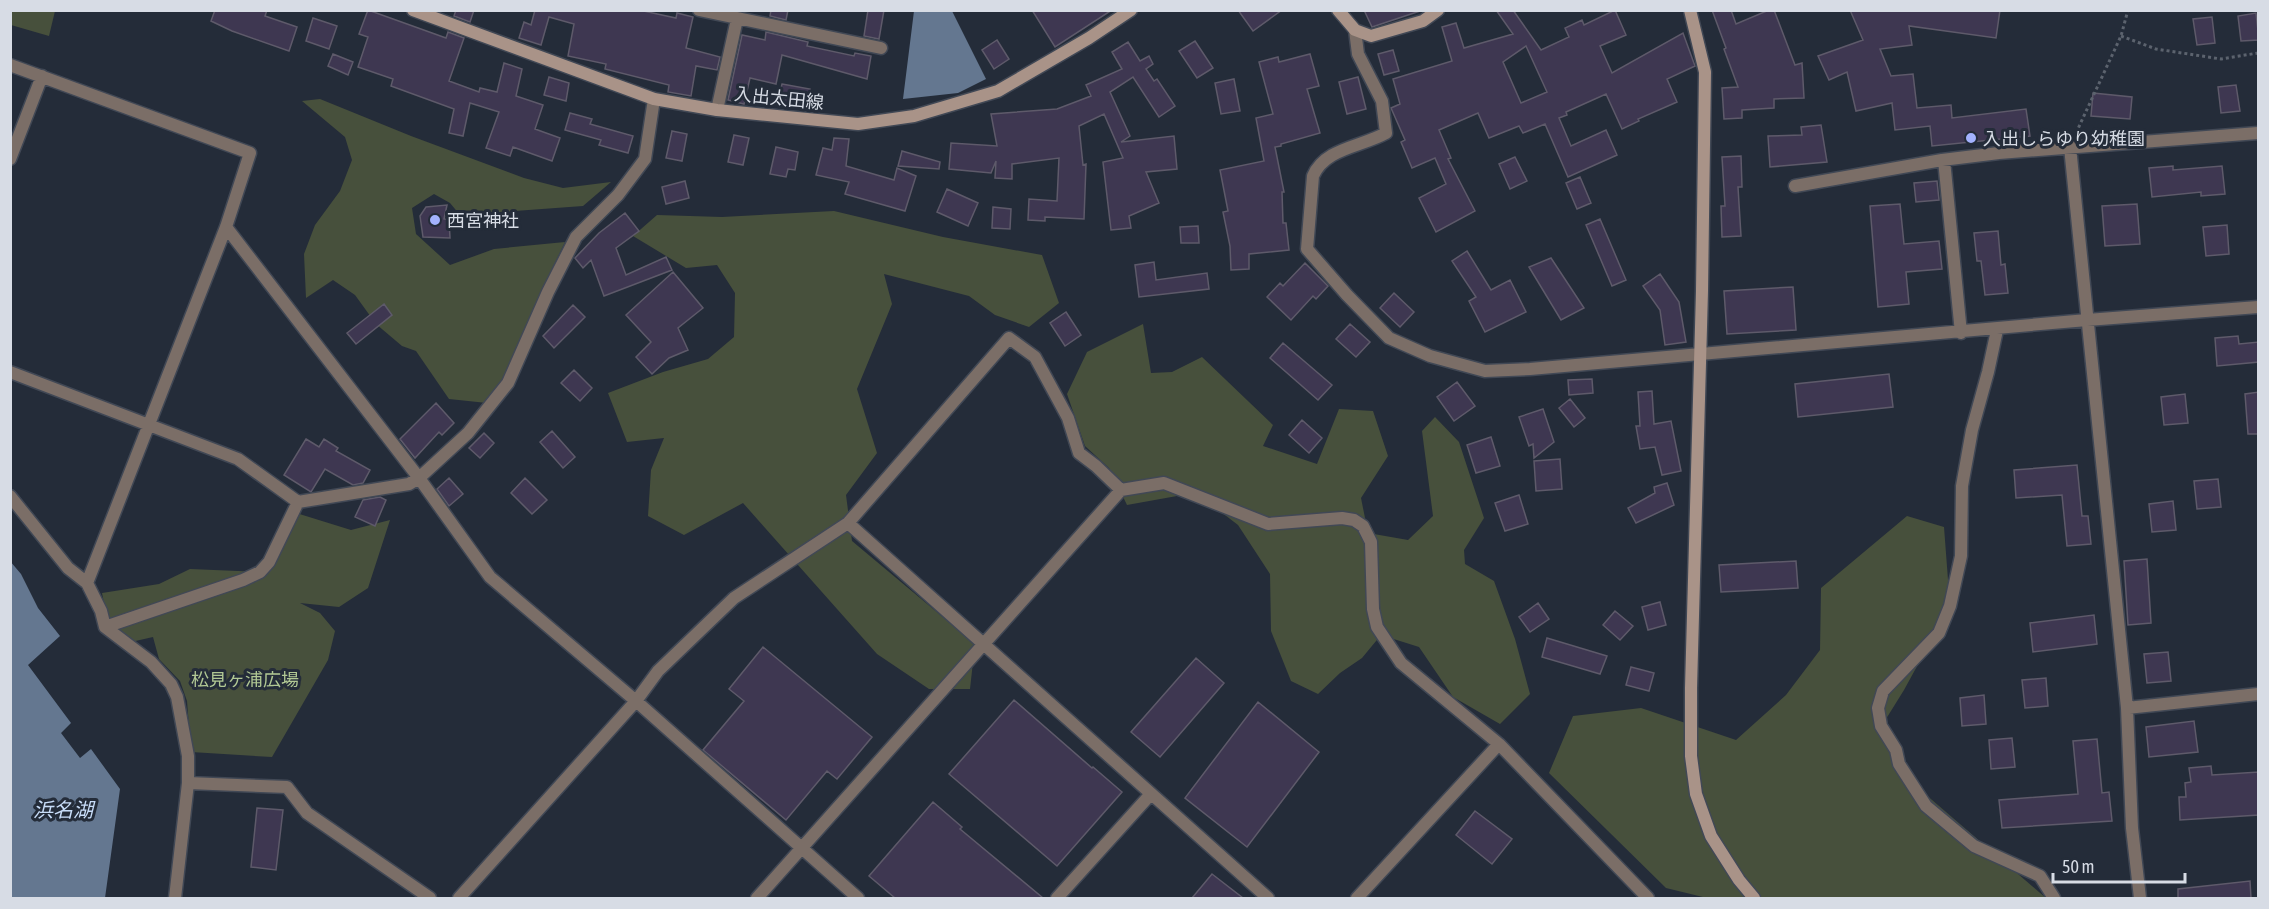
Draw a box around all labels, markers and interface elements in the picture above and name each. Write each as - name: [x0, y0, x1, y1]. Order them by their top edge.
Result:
- street label: 入出太田線: [733, 83, 825, 113]
- place label: 入出しらゆり幼稚園: [1983, 128, 2145, 149]
- marker: 入出しらゆり幼稚園: [1964, 131, 1978, 145]
- place label: 西宮神社: [447, 210, 519, 231]
- marker: 西宮神社: [428, 213, 442, 227]
- park label: 松見ヶ浦広場: [191, 669, 299, 690]
- water label: 浜名湖: [33, 798, 96, 821]
- scale bar: [2053, 846, 2185, 884]
- text: 50 m: [2062, 856, 2094, 877]

